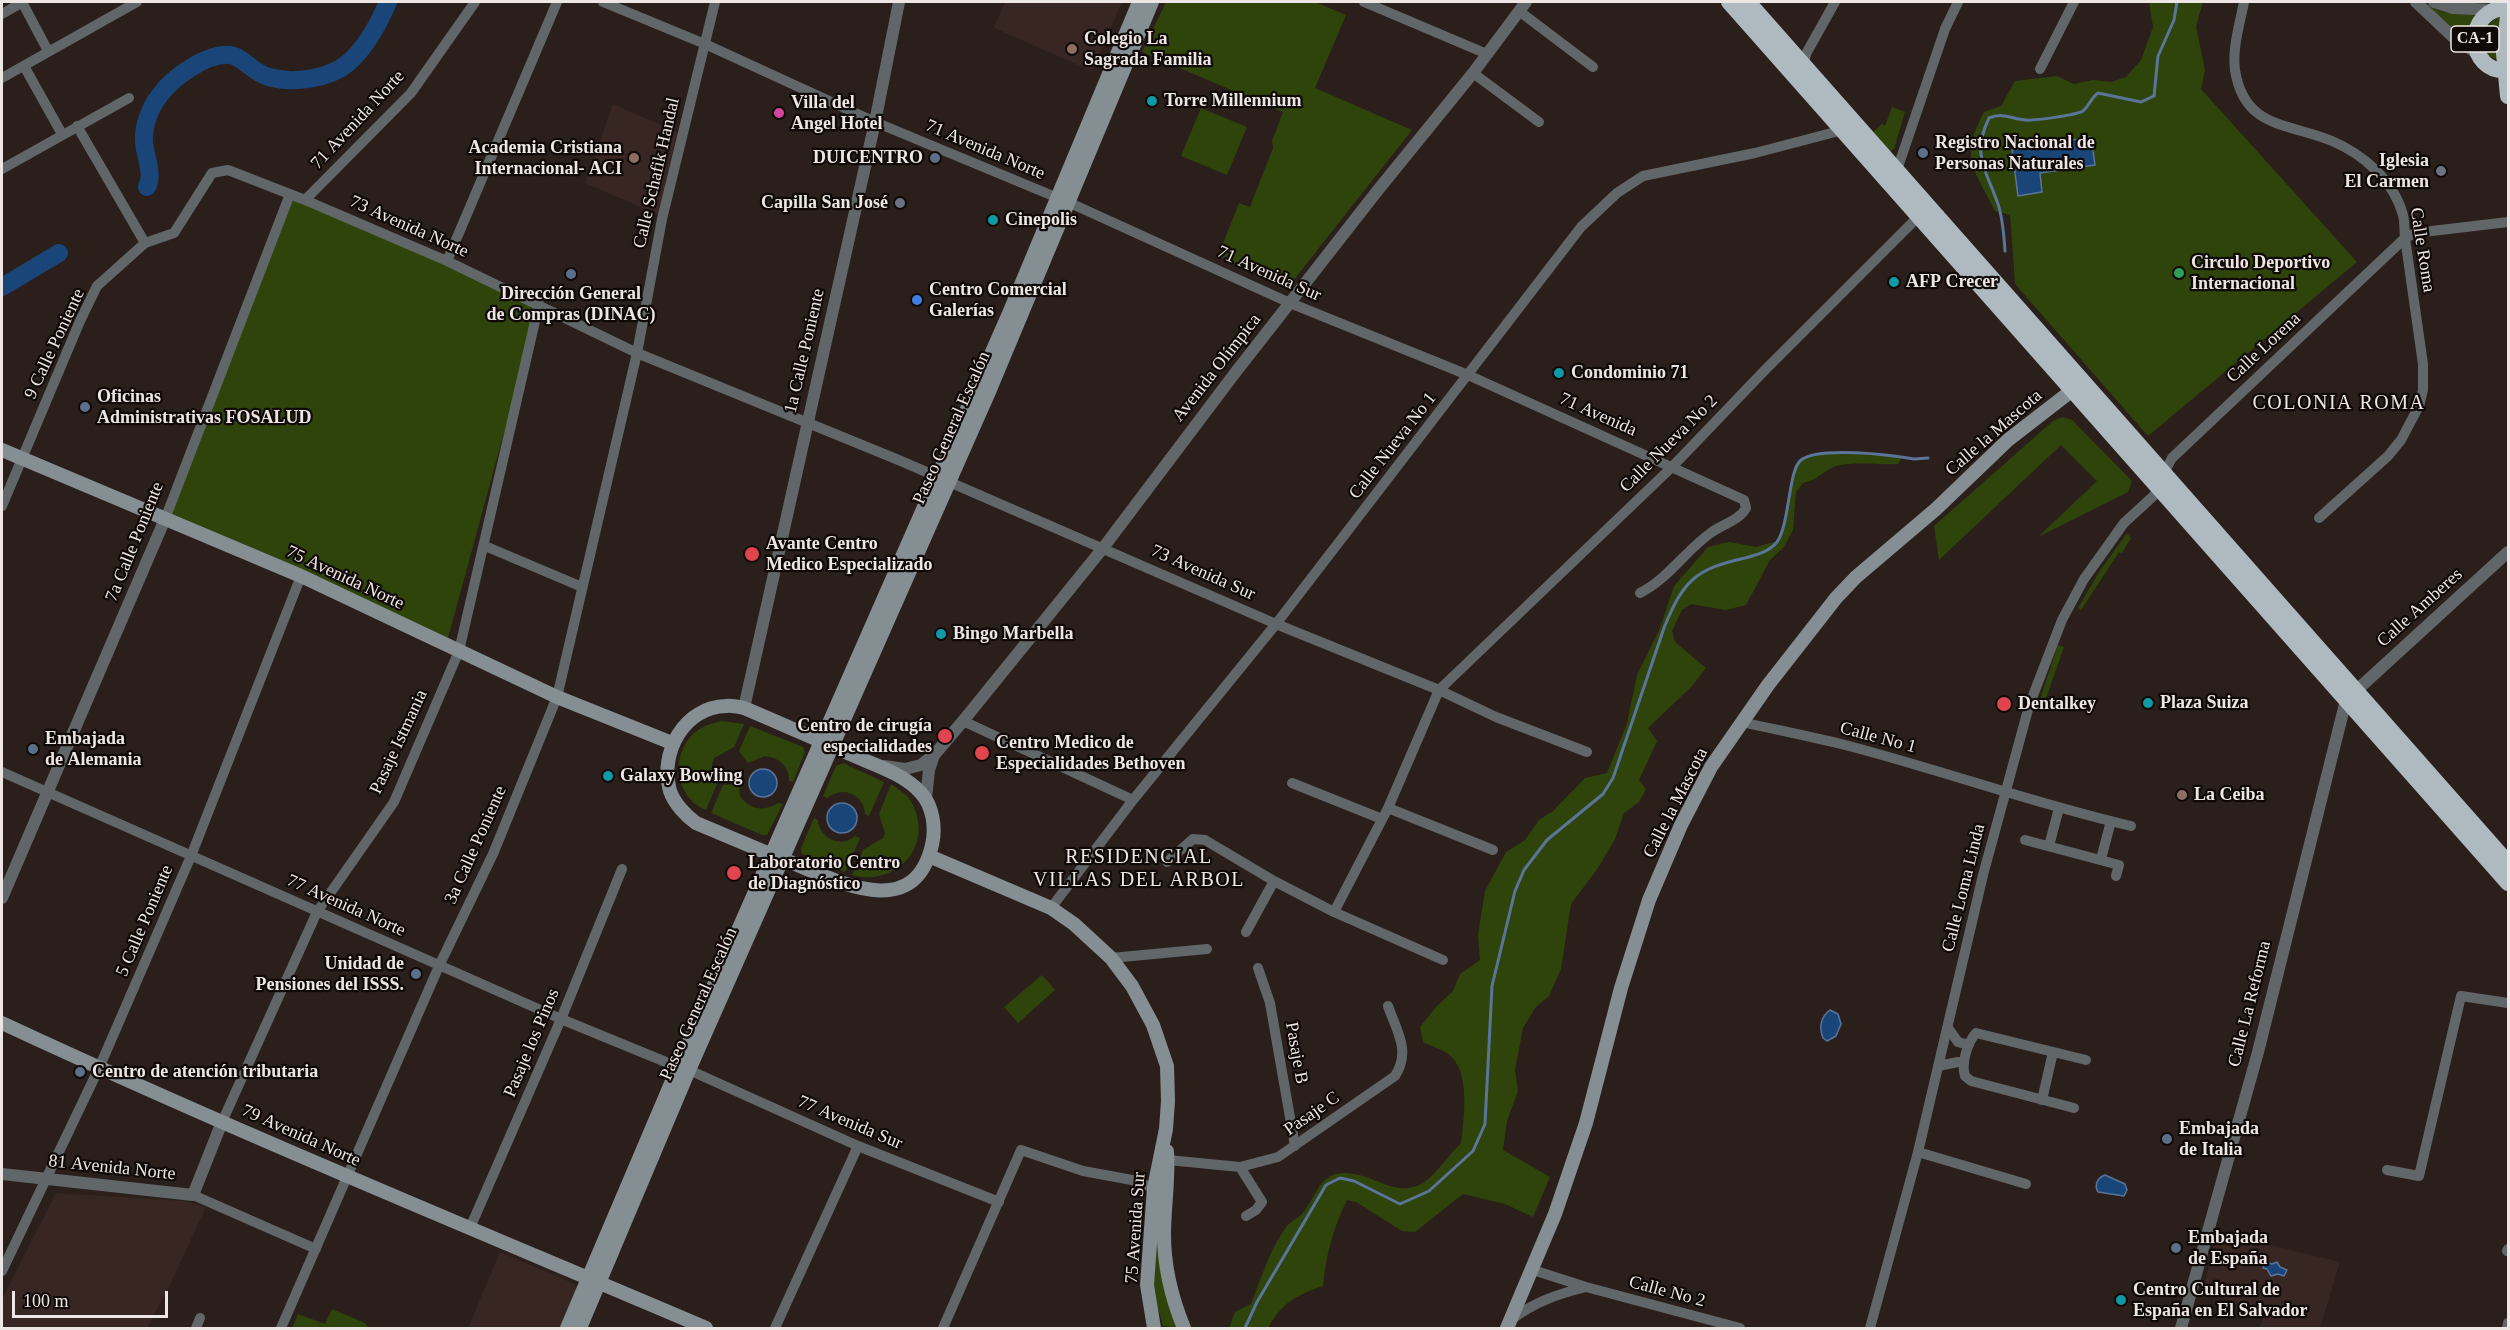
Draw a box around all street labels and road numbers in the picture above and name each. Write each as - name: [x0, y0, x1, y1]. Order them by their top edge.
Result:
- road number: CA-1: [2451, 26, 2499, 52]
- street label: 71 Avenida Norte: [300, 59, 416, 181]
- street label: Calle Schafik Handal: [627, 88, 687, 258]
- street label: 71 Avenida Norte: [914, 112, 1056, 188]
- street label: 73 Avenida Norte: [338, 187, 480, 267]
- street label: Calle Roma: [2404, 202, 2440, 298]
- street label: 71 Avenida Sur: [1207, 239, 1331, 309]
- street label: 9 Calle Poniente: [17, 278, 93, 410]
- street label: 1a Calle Poniente: [778, 278, 832, 424]
- street label: Avenida Olímpica: [1164, 304, 1270, 432]
- street label: Calle Lorena: [2219, 305, 2309, 391]
- street label: Paseo General Escalón: [904, 337, 1000, 519]
- street label: Calle la Mascota: [1936, 380, 2052, 486]
- street label: Calle Nueva No 1: [1340, 383, 1446, 509]
- street label: 71 Avenida: [1551, 386, 1645, 444]
- street label: Calle Nueva No 2: [1611, 386, 1727, 502]
- street label: 7a Calle Poniente: [98, 470, 172, 614]
- street label: 75 Avenida Norte: [274, 537, 416, 619]
- street label: 73 Avenida Sur: [1141, 538, 1265, 608]
- street label: Calle Amberes: [2368, 560, 2472, 656]
- street label: Pasaje Istmania: [361, 678, 437, 806]
- street label: Calle No 1: [1834, 717, 1922, 759]
- street label: Calle la Mascota: [1636, 738, 1716, 868]
- street label: 3a Calle Poniente: [437, 774, 515, 916]
- street label: Calle Loma Linda: [1936, 816, 1992, 960]
- street label: 5 Calle Poniente: [109, 854, 181, 988]
- street label: 77 Avenida Norte: [275, 866, 417, 946]
- street label: Paseo General Escalón: [651, 913, 747, 1095]
- street label: Calle La Reforma: [2222, 933, 2278, 1075]
- street label: Pasaje los Pinos: [496, 977, 568, 1109]
- street label: Pasaje B: [1279, 1016, 1313, 1090]
- street label: Pasaje C: [1277, 1085, 1347, 1143]
- street label: 77 Avenida Sur: [788, 1088, 912, 1158]
- street label: 79 Avenida Norte: [230, 1096, 372, 1176]
- street label: 81 Avenida Norte: [38, 1150, 186, 1186]
- street label: 75 Avenida Sur: [1121, 1165, 1151, 1291]
- street label: Calle No 2: [1623, 1271, 1711, 1313]

